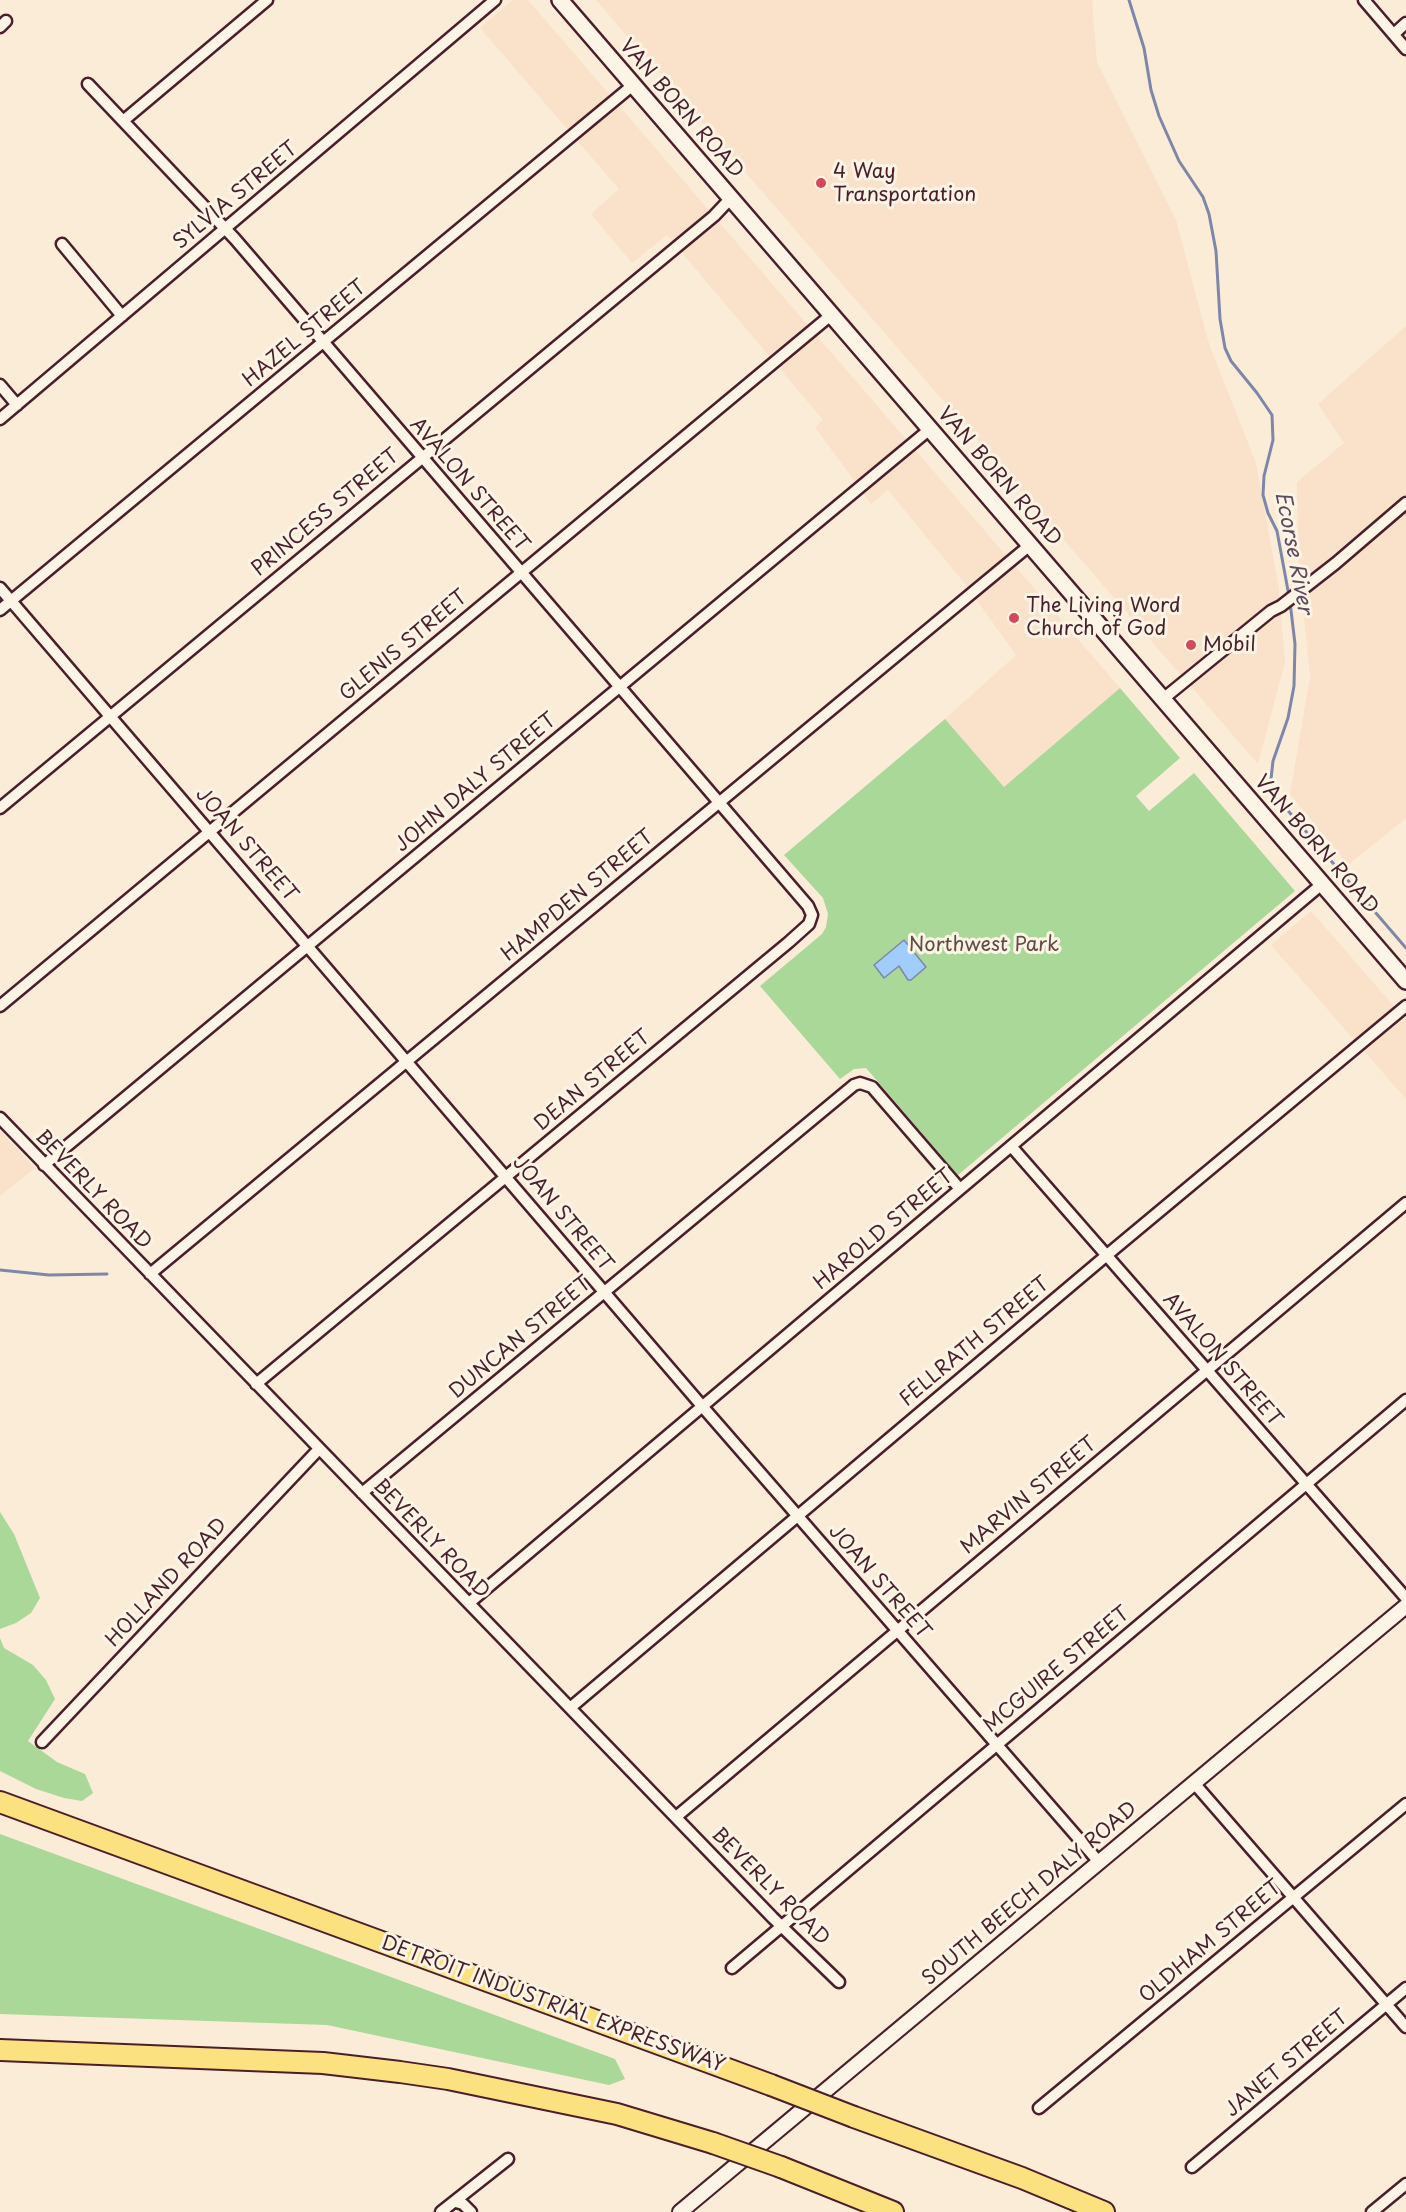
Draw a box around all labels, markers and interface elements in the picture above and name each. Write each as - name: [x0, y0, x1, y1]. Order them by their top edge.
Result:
- street label: VAN BORN ROAD: [614, 35, 748, 183]
- street label: SYLVIA STREET: [169, 137, 303, 255]
- place label: 4 Way Transportation: [833, 160, 976, 207]
- marker: 4 Way Transportation: [814, 176, 828, 190]
- street label: HAZEL STREET: [238, 275, 372, 393]
- street label: VAN BORN ROAD: [932, 403, 1066, 551]
- street label: AVALON STREET: [404, 413, 534, 557]
- street label: PRINCESS STREET: [247, 444, 405, 582]
- water label: Ecorse River: [1269, 490, 1317, 616]
- street label: GLENIS STREET: [335, 586, 473, 706]
- place label: The Living Word Church of God: [1026, 594, 1181, 641]
- marker: The Living Word Church of God: [1007, 611, 1021, 625]
- place label: Mobil: [1203, 633, 1256, 657]
- marker: Mobil: [1184, 638, 1198, 652]
- street label: JOHN DALY STREET: [390, 708, 562, 858]
- street label: VAN BORN ROAD: [1249, 771, 1383, 919]
- street label: JOAN STREET: [190, 783, 302, 907]
- street label: HAMPDEN STREET: [497, 825, 659, 967]
- park label: Northwest Park: [909, 933, 1059, 957]
- street label: DEAN STREET: [530, 1026, 656, 1136]
- street label: BEVERLY ROAD: [30, 1125, 156, 1255]
- street label: JOAN STREET: [507, 1151, 617, 1277]
- street label: HAROLD STREET: [809, 1165, 959, 1295]
- street label: DUNCAN STREET: [445, 1272, 597, 1404]
- street label: FELLRATH STREET: [895, 1272, 1055, 1412]
- street label: AVALON STREET: [1157, 1288, 1287, 1432]
- street label: MARVIN STREET: [956, 1432, 1102, 1560]
- street label: BEVERLY ROAD: [368, 1474, 494, 1604]
- street label: HOLLAND ROAD: [101, 1514, 233, 1652]
- street label: JOAN STREET: [823, 1520, 935, 1644]
- street label: MCGUIRE STREET: [979, 1602, 1135, 1738]
- street label: SOUTH BEECH DALY ROAD: [918, 1797, 1142, 1991]
- street label: BEVERLY ROAD: [706, 1823, 834, 1951]
- street label: OLDHAM STREET: [1135, 1876, 1287, 2008]
- street label: DETROIT INDUSTRIAL EXPRESSWAY: [378, 1932, 728, 2078]
- street label: JANET STREET: [1221, 2006, 1353, 2122]

